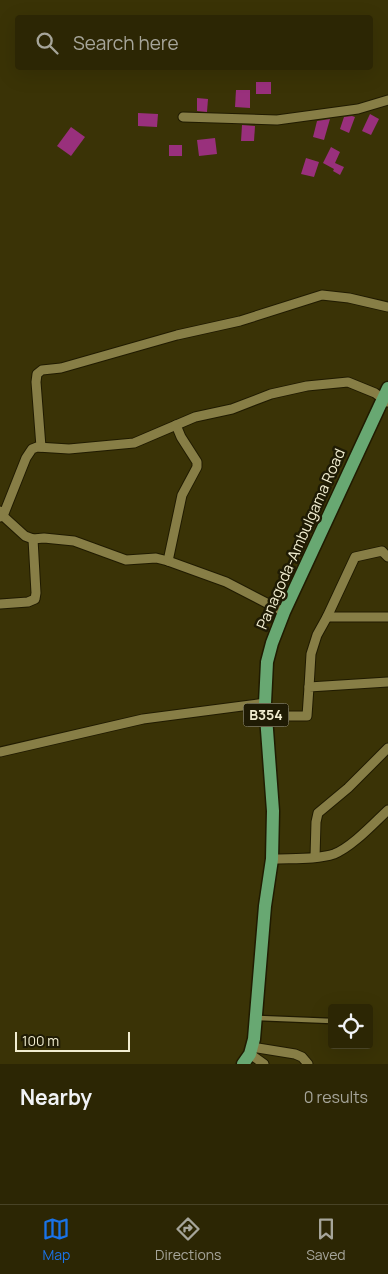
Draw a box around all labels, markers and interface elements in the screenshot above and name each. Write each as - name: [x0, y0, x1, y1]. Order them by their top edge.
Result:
- search box: [15, 15, 373, 70]
- icon: search: [33, 29, 61, 57]
- text: Search here: [73, 30, 179, 56]
- street label: Panagoda-Ambulgama Road: [251, 445, 350, 632]
- road number: B354: [244, 704, 288, 726]
- map controls: [328, 1004, 373, 1049]
- button: locate: [328, 1004, 373, 1049]
- scale bar: [15, 1029, 130, 1052]
- text: 100 m: [22, 1031, 59, 1050]
- text: Nearby: [20, 1083, 92, 1111]
- text: 0 results: [304, 1086, 368, 1108]
- tab: Map: [42, 1215, 70, 1264]
- tab: Directions: [155, 1215, 221, 1264]
- tab: Saved: [306, 1215, 346, 1264]

